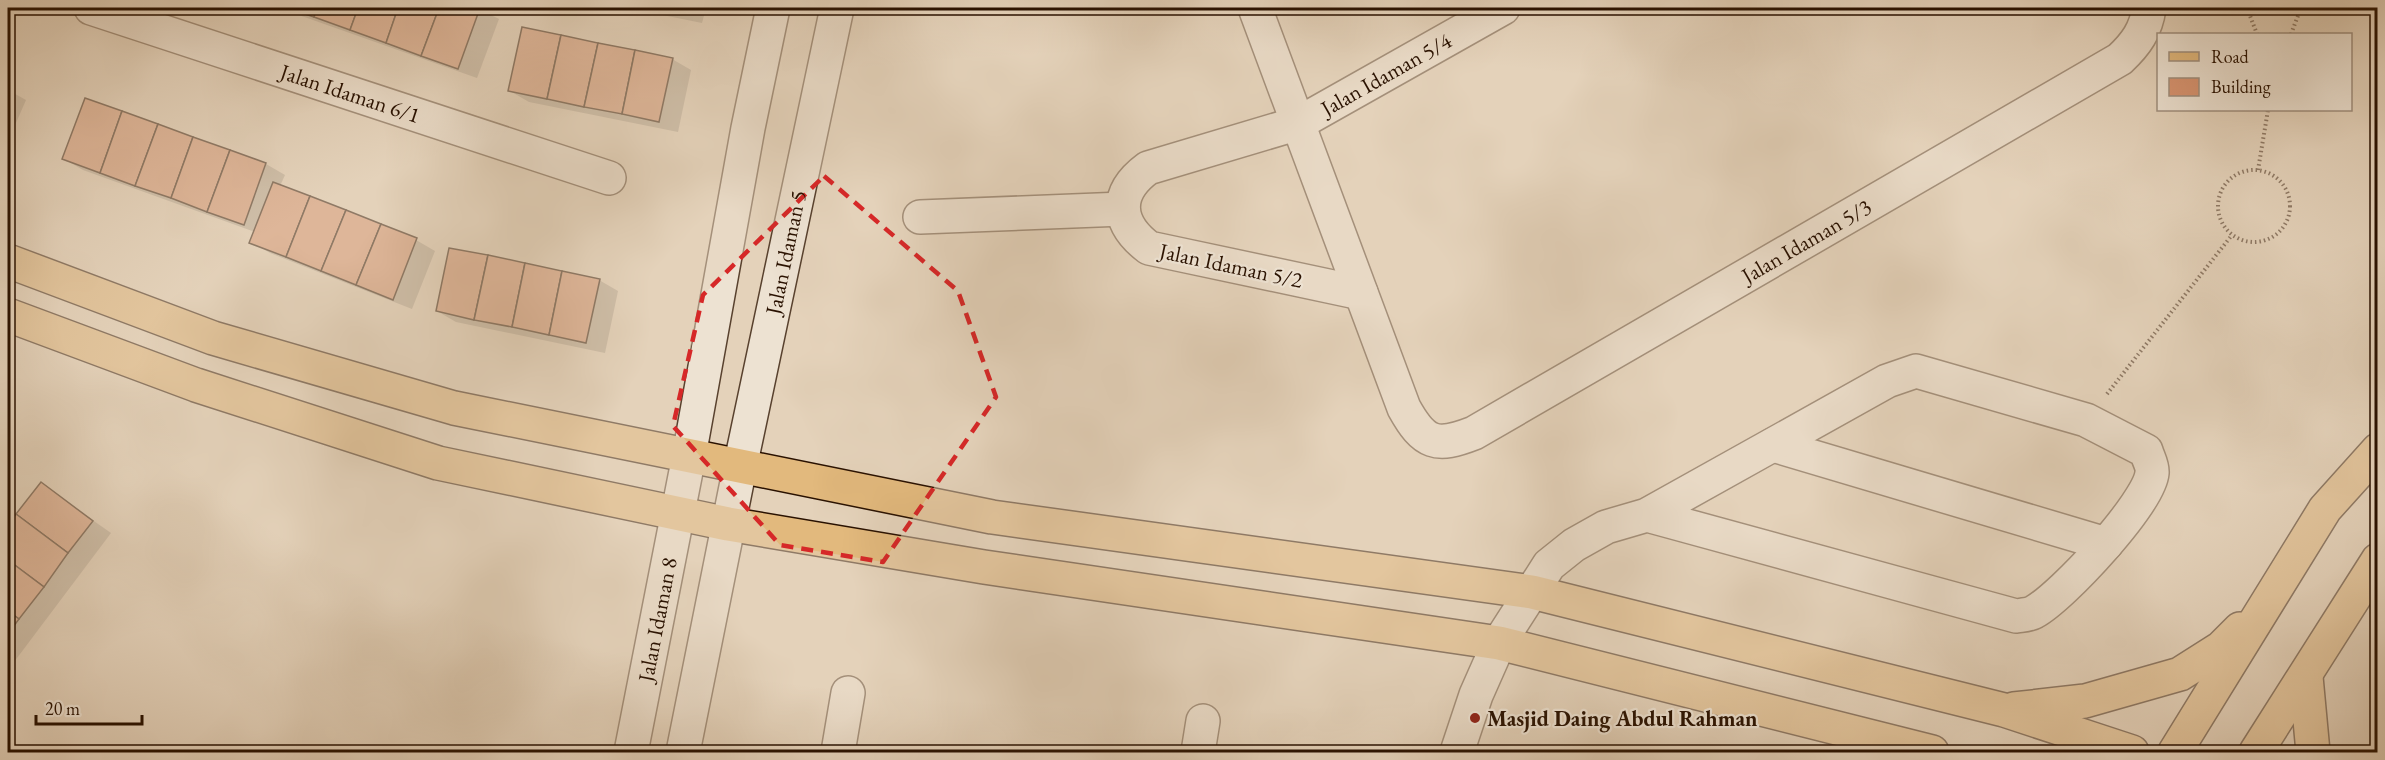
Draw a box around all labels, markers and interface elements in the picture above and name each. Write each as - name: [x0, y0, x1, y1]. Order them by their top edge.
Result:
- street label: Jalan Idaman 5/4: [1314, 26, 1457, 124]
- legend: [2157, 33, 2352, 111]
- text: Road: [2211, 45, 2250, 68]
- street label: Jalan Idaman 6/1: [275, 56, 424, 130]
- text: Building: [2211, 75, 2271, 98]
- street label: Jalan Idaman 5: [758, 188, 813, 319]
- street label: Jalan Idaman 5/3: [1734, 192, 1877, 291]
- street label: Jalan Idaman 5/2: [1155, 236, 1306, 295]
- street label: Jalan Idaman 8: [631, 555, 684, 686]
- scale bar: [36, 688, 142, 726]
- text: 20 m: [45, 697, 80, 720]
- place label: Masjid Daing Abdul Rahman: [1487, 704, 1758, 733]
- marker: Masjid Daing Abdul Rahman: [1468, 711, 1482, 725]

